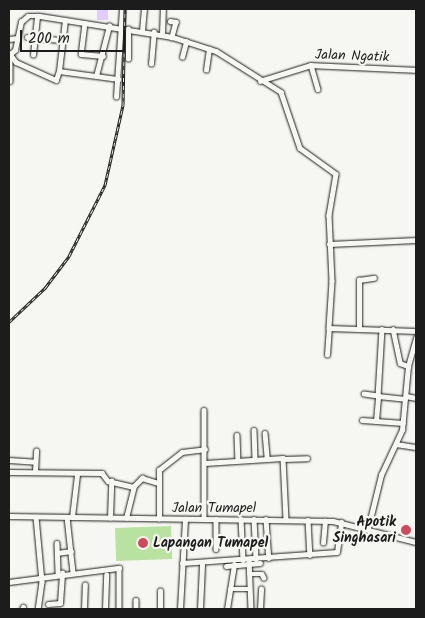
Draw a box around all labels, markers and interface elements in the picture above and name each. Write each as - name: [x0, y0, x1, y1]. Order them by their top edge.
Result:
- scale bar: [22, 20, 128, 52]
- text: 200 m: [28, 27, 70, 51]
- street label: Jalan Ngatik: [315, 46, 389, 66]
- street label: Jalan Tumapel: [172, 500, 256, 516]
- place label: Apotik Singhasari: [333, 514, 396, 546]
- marker: Apotik Singhasari: [400, 524, 412, 536]
- place label: Lapangan Tumapel: [153, 535, 268, 551]
- marker: Lapangan Tumapel: [137, 537, 149, 549]

